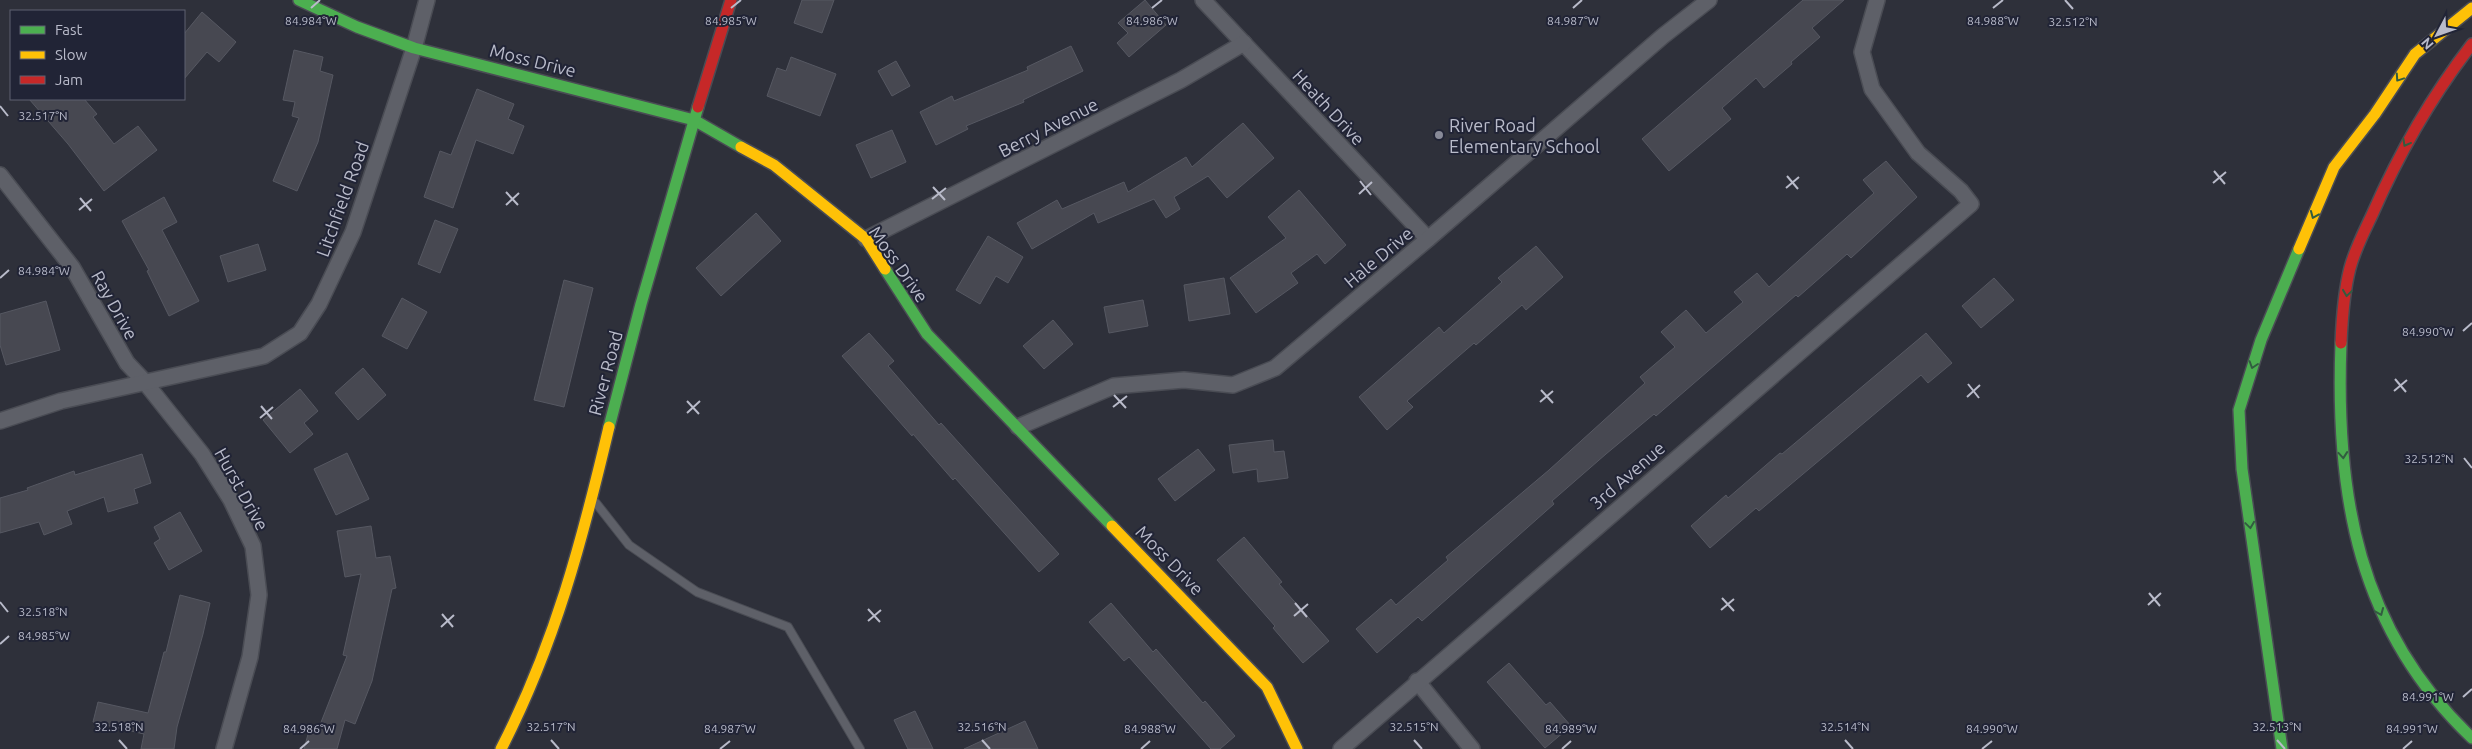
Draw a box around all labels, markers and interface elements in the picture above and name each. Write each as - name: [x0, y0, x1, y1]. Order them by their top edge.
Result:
- legend: [10, 10, 185, 100]
- north arrow: [2412, 10, 2462, 60]
- text: 84.984°W: [285, 14, 337, 27]
- text: 84.985°W: [705, 14, 757, 27]
- text: 84.986°W: [1126, 14, 1178, 27]
- text: 84.987°W: [1547, 14, 1599, 27]
- text: 84.988°W: [1967, 14, 2019, 27]
- text: 32.512°N: [2048, 15, 2098, 28]
- text: Fast: [55, 21, 83, 38]
- text: N: [2418, 34, 2437, 53]
- street label: Moss Drive: [488, 40, 578, 80]
- text: Slow: [55, 46, 88, 63]
- street label: Heath Drive: [1289, 65, 1369, 149]
- text: Jam: [55, 71, 83, 88]
- one-way arrow: [2396, 72, 2406, 81]
- street label: Berry Avenue: [995, 93, 1101, 161]
- text: 32.517°N: [18, 109, 68, 122]
- place label: River Road Elementary School: [1449, 115, 1600, 156]
- marker: River Road Elementary School: [1433, 129, 1445, 141]
- one-way arrow: [2402, 138, 2412, 147]
- street label: Litchfield Road: [312, 139, 372, 259]
- one-way arrow: [2310, 210, 2321, 219]
- street label: Moss Drive: [865, 222, 933, 306]
- street label: Hale Drive: [1340, 223, 1416, 291]
- text: 84.984°W: [18, 264, 70, 277]
- street label: Ray Drive: [88, 267, 142, 343]
- one-way arrow: [2342, 289, 2352, 297]
- text: 84.990°W: [2402, 325, 2454, 338]
- street label: River Road: [584, 329, 626, 417]
- one-way arrow: [2249, 360, 2259, 369]
- street label: 3rd Avenue: [1586, 437, 1668, 513]
- street label: Hurst Drive: [211, 444, 273, 534]
- one-way arrow: [2338, 451, 2349, 459]
- text: 32.512°N: [2404, 452, 2454, 465]
- street label: Moss Drive: [1132, 521, 1208, 599]
- one-way arrow: [2244, 521, 2255, 529]
- text: 32.518°N: [18, 605, 68, 618]
- one-way arrow: [2374, 607, 2385, 616]
- text: 84.985°W: [18, 629, 70, 642]
- text: 84.991°W: [2402, 690, 2454, 703]
- text: 32.518°N: [94, 720, 144, 733]
- text: 32.517°N: [526, 720, 576, 733]
- text: 32.516°N: [957, 720, 1007, 733]
- text: 32.515°N: [1389, 720, 1439, 733]
- text: 32.514°N: [1820, 720, 1870, 733]
- text: 32.513°N: [2252, 720, 2302, 733]
- text: 84.986°W: [283, 722, 335, 735]
- text: 84.987°W: [704, 722, 756, 735]
- text: 84.988°W: [1124, 722, 1176, 735]
- text: 84.989°W: [1545, 722, 1597, 735]
- text: 84.990°W: [1966, 722, 2018, 735]
- text: 84.991°W: [2386, 722, 2438, 735]

